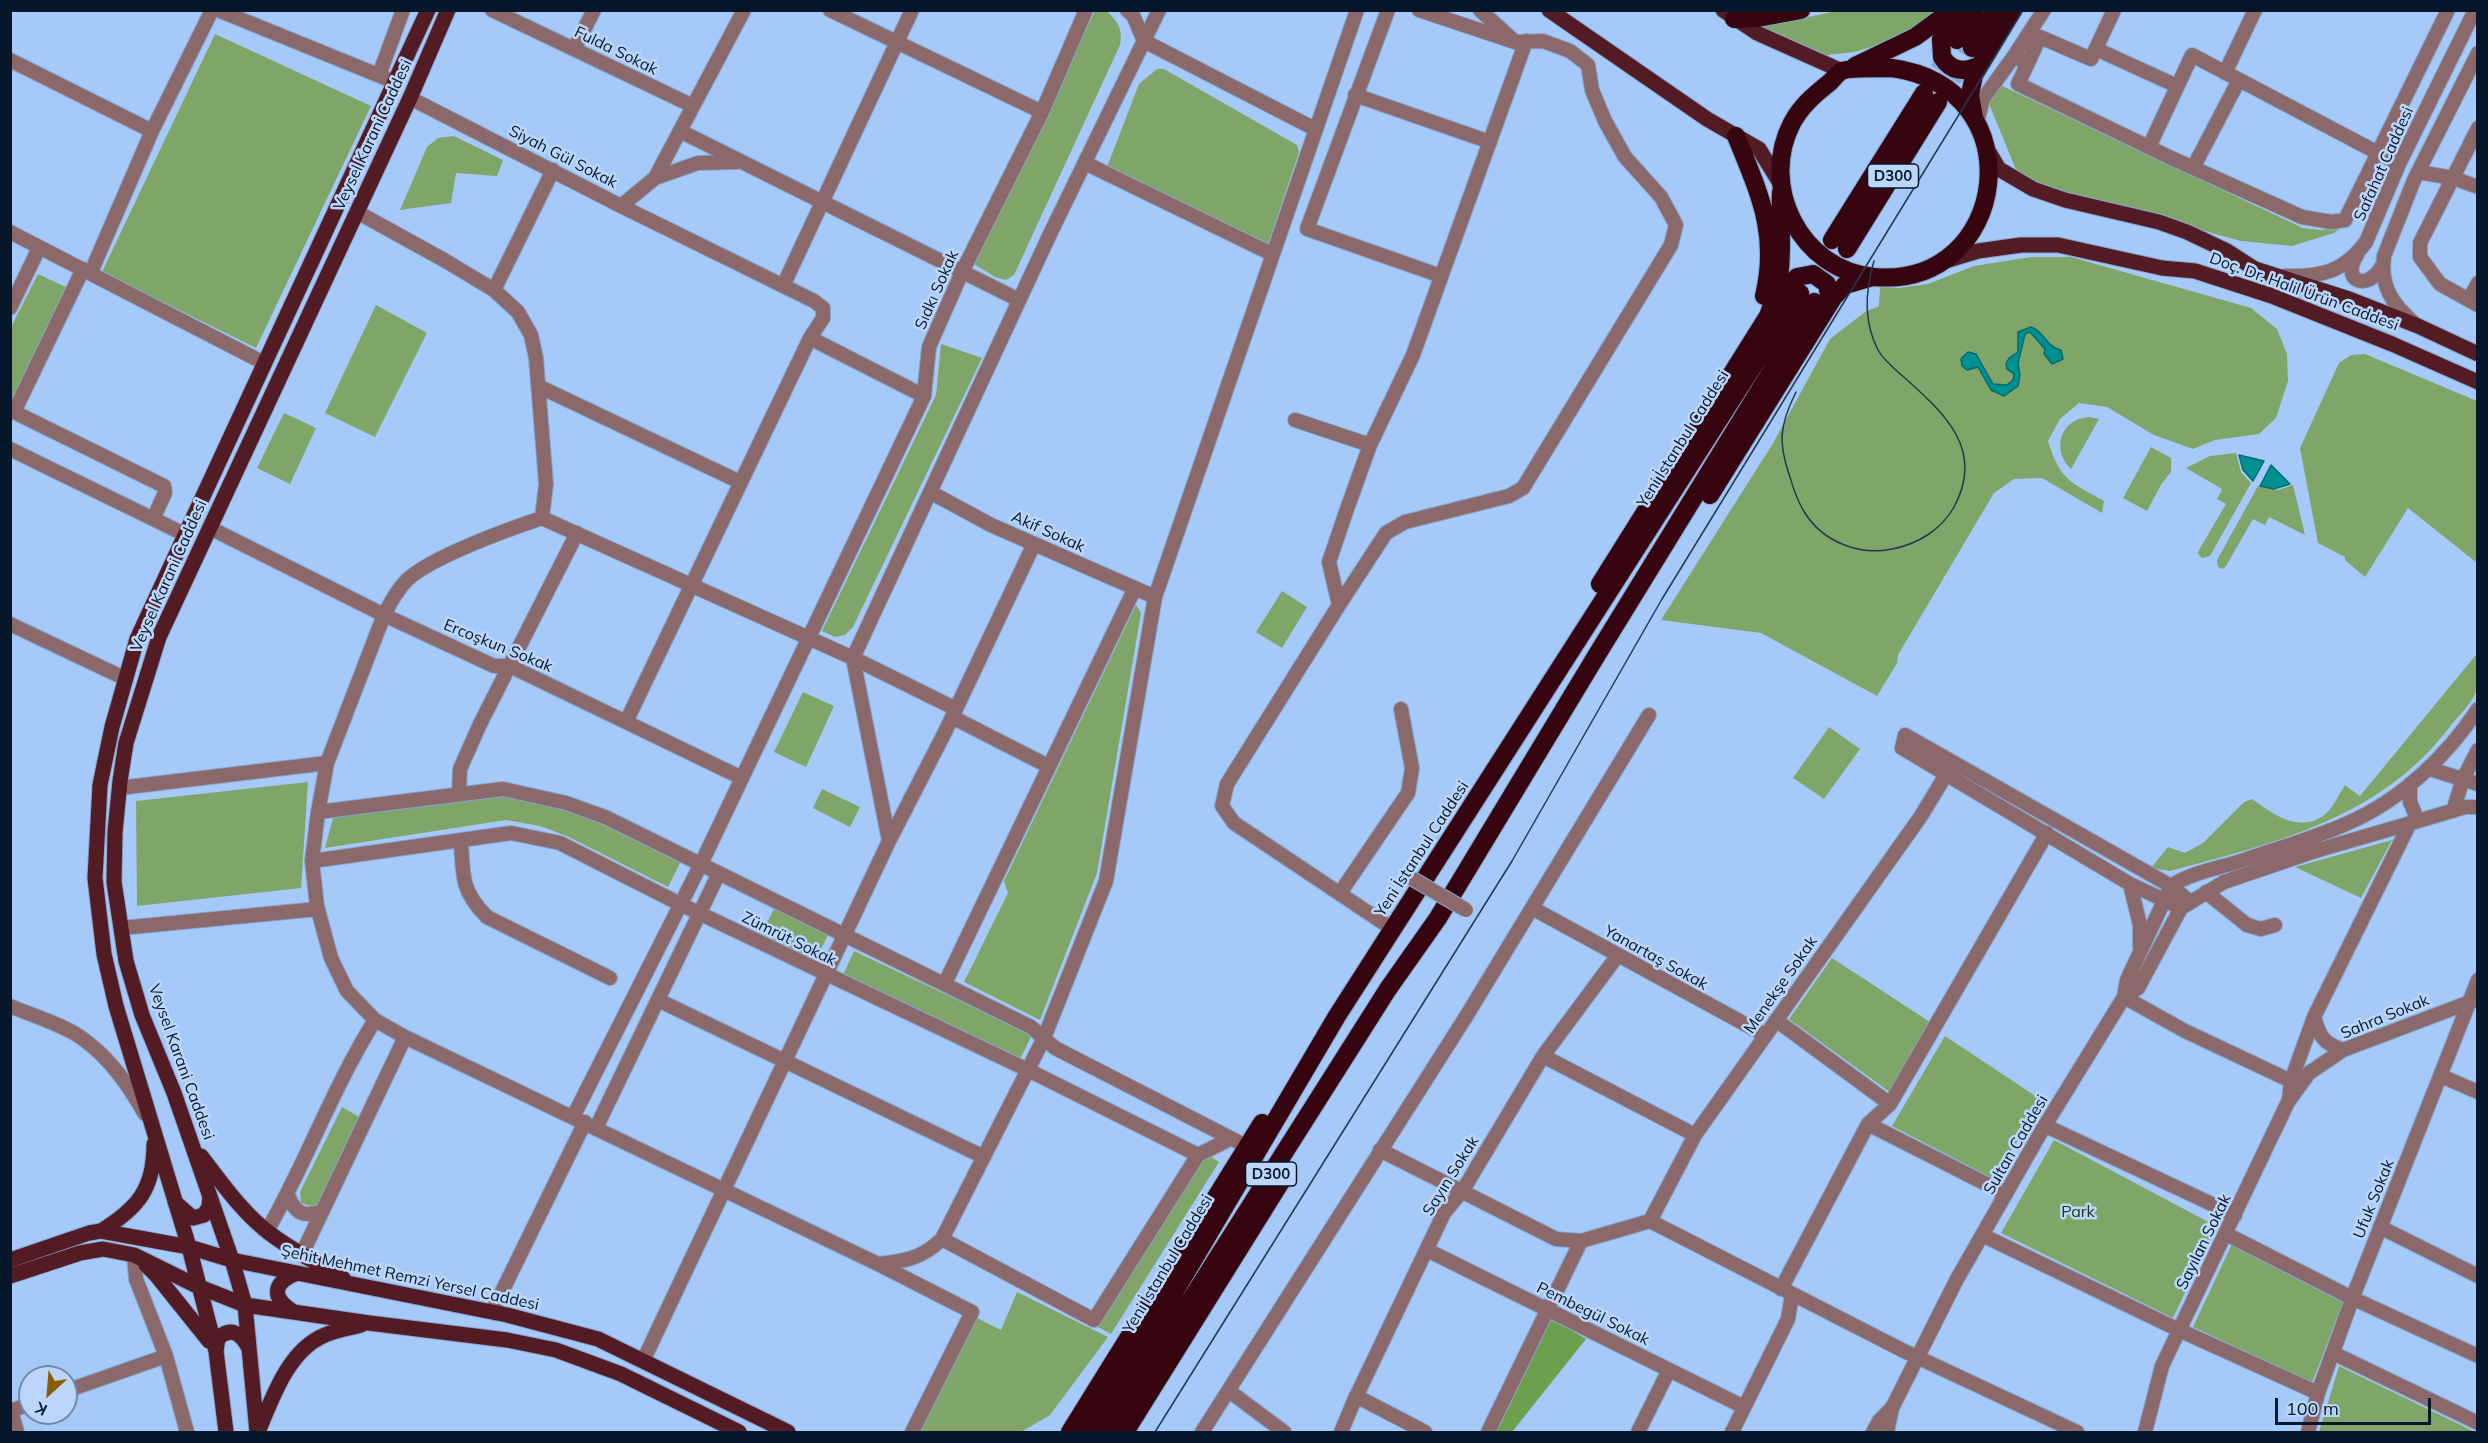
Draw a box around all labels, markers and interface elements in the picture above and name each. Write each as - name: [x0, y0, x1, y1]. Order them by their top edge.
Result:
- street label: Fulda Sokak: [571, 23, 661, 79]
- street label: Veysel Karani Caddesi: [330, 57, 416, 213]
- street label: Safahat Caddesi: [2350, 104, 2418, 224]
- street label: Siyah Gül Sokak: [506, 121, 620, 193]
- road number: D300: [1868, 164, 1918, 188]
- street label: Sıdkı Sokak: [911, 247, 963, 333]
- street label: Doç. Dr. Halil Ürün Caddesi: [2207, 249, 2401, 335]
- street label: Yeni İstanbul Caddesi: [1633, 367, 1733, 511]
- street label: Veysel Karani Caddesi: [127, 497, 211, 655]
- street label: Akif Sokak: [1008, 507, 1088, 557]
- street label: Ercoşkun Sokak: [441, 615, 555, 677]
- street label: Yeni İstanbul Caddesi: [1371, 778, 1473, 920]
- street label: Zümrüt Sokak: [739, 908, 839, 970]
- street label: Yanartaş Sokak: [1601, 922, 1711, 994]
- street label: Menekşe Sokak: [1740, 933, 1822, 1037]
- street label: Veysel Karani Caddesi: [144, 982, 218, 1142]
- street label: Sahra Sokak: [2338, 991, 2432, 1043]
- street label: Sultan Caddesi: [1980, 1092, 2052, 1198]
- street label: Sayın Sokak: [1419, 1133, 1483, 1219]
- street label: Ufuk Sokak: [2349, 1157, 2399, 1241]
- road number: D300: [1246, 1162, 1296, 1186]
- street label: Yeni İstanbul Caddesi: [1119, 1191, 1217, 1337]
- street label: Sayılan Sokak: [2173, 1191, 2235, 1293]
- park label: Park: [2061, 1202, 2095, 1222]
- street label: Şehit Mehmet Remzi Yersel Caddesi: [279, 1241, 541, 1315]
- street label: Pembegül Sokak: [1533, 1278, 1653, 1350]
- north arrow: [18, 1365, 78, 1425]
- scale bar: [2278, 1386, 2434, 1424]
- text: 100 m: [2286, 1397, 2339, 1420]
- text: K: [32, 1398, 50, 1421]

